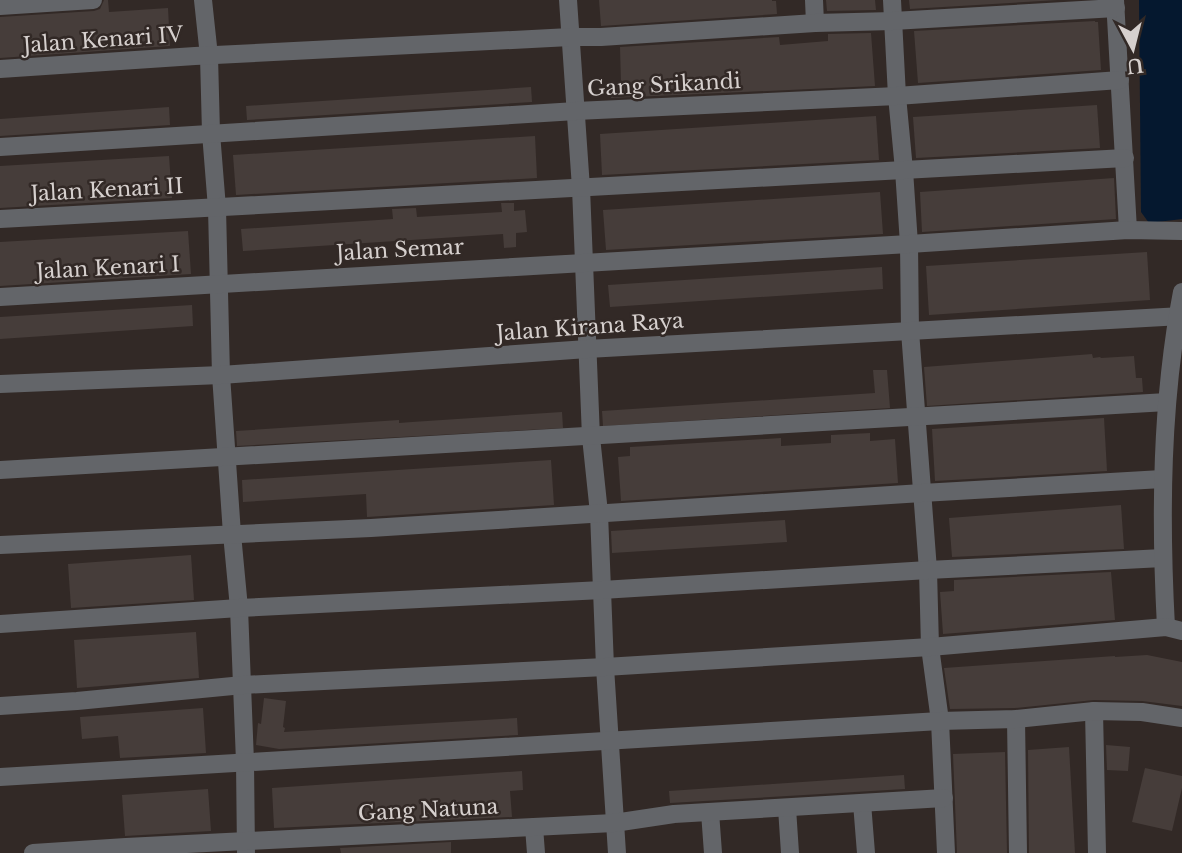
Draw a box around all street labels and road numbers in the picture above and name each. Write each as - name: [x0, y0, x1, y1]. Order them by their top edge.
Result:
- street label: Jalan Kenari IV: [19, 21, 185, 59]
- street label: Gang Srikandi: [586, 68, 742, 102]
- street label: Jalan Kenari II: [27, 173, 184, 207]
- street label: Jalan Semar: [332, 234, 465, 266]
- street label: Jalan Kenari I: [32, 251, 181, 285]
- street label: Jalan Kirana Raya: [492, 307, 685, 347]
- street label: Gang Natuna: [357, 793, 499, 827]

